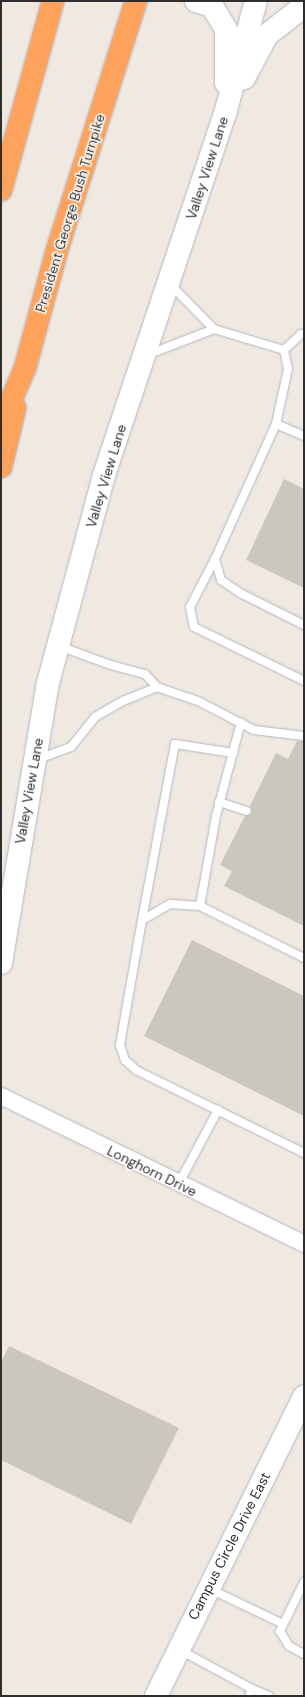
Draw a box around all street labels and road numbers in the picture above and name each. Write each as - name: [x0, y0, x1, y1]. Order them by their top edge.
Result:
- street label: President George Bush Turnpike: [32, 112, 108, 314]
- street label: Valley View Lane: [182, 114, 232, 222]
- street label: Valley View Lane: [82, 422, 130, 530]
- street label: Valley View Lane: [11, 737, 47, 845]
- street label: Longhorn Drive: [104, 1142, 200, 1200]
- street label: Campus Circle Drive East: [184, 1469, 274, 1623]

